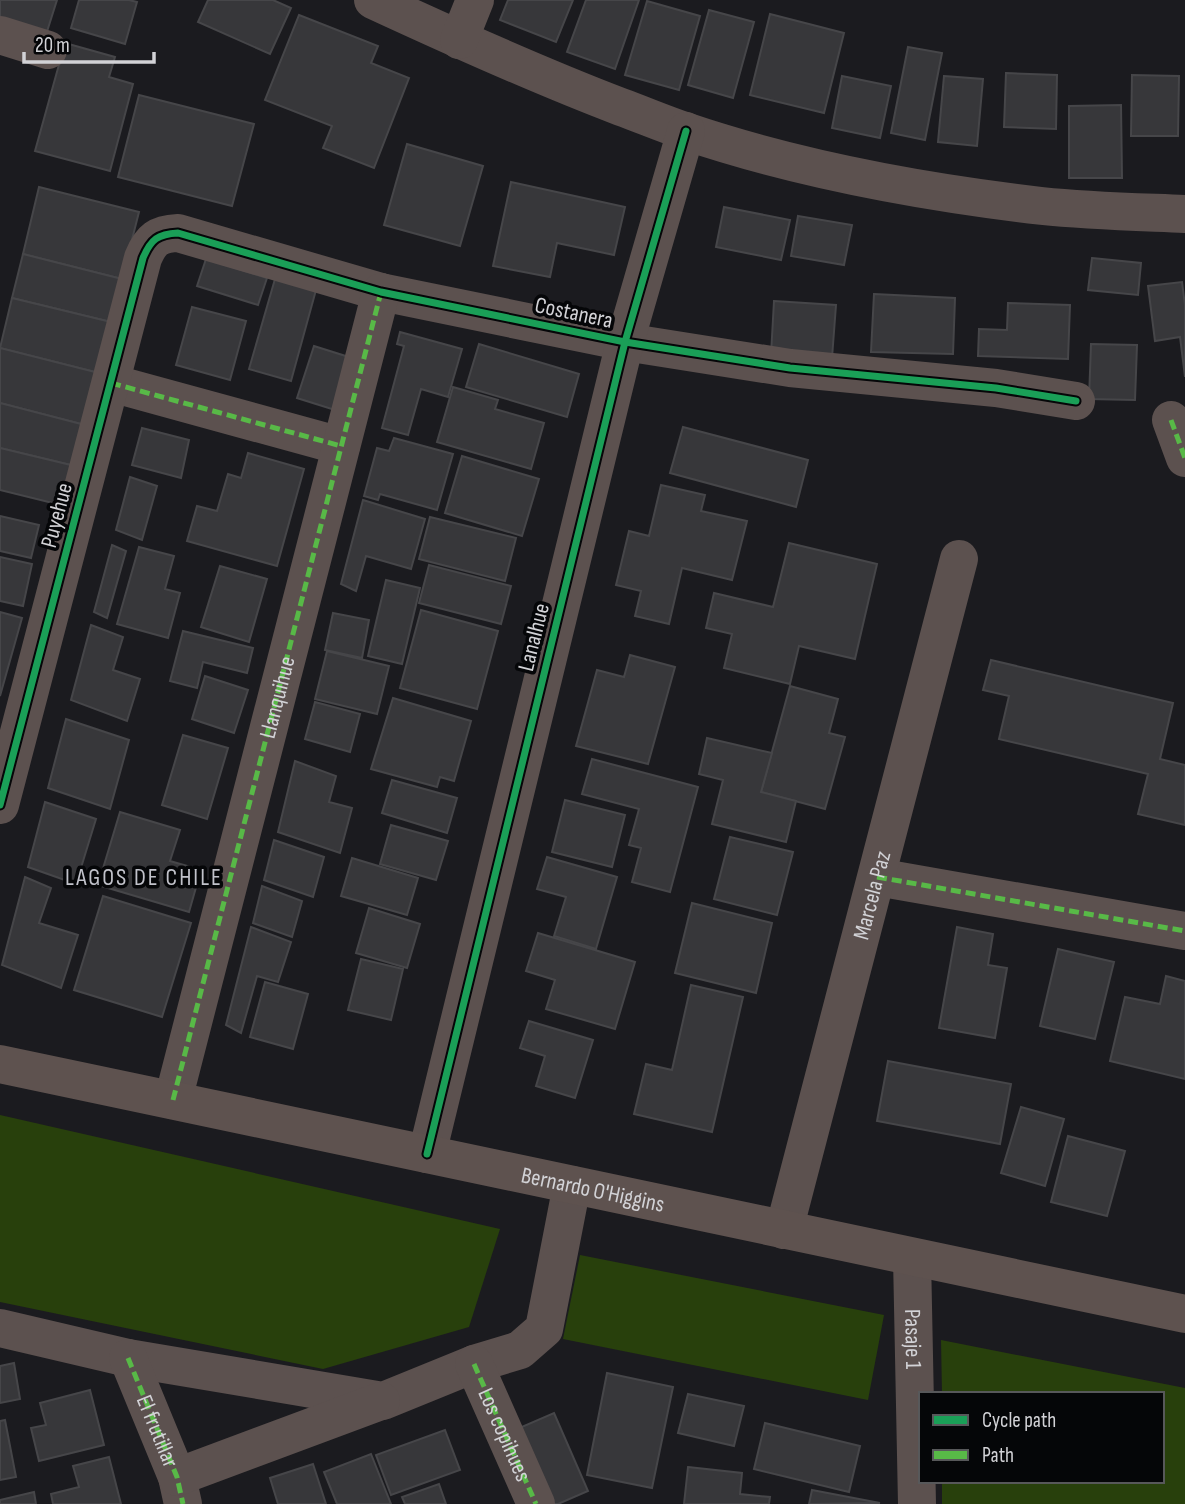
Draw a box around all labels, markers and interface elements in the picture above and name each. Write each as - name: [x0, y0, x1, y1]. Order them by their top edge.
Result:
- scale bar: [24, 21, 154, 65]
- text: 20 m: [35, 33, 70, 58]
- street label: Costanera: [532, 291, 615, 335]
- street label: Puyehue: [35, 480, 79, 551]
- street label: Lanalhue: [512, 600, 556, 674]
- street label: Llanquihue: [254, 653, 302, 741]
- street label: Marcela Paz: [847, 848, 897, 943]
- district label: LAGOS DE CHILE: [65, 863, 223, 892]
- street label: Bernardo O'Higgins: [519, 1161, 667, 1219]
- street label: Pasaje 1: [898, 1309, 927, 1369]
- street label: Los copihues: [471, 1384, 537, 1486]
- street label: El frutillar: [130, 1391, 185, 1472]
- legend: [919, 1392, 1164, 1483]
- text: Cycle path: [982, 1408, 1056, 1433]
- text: Path: [982, 1443, 1014, 1468]

